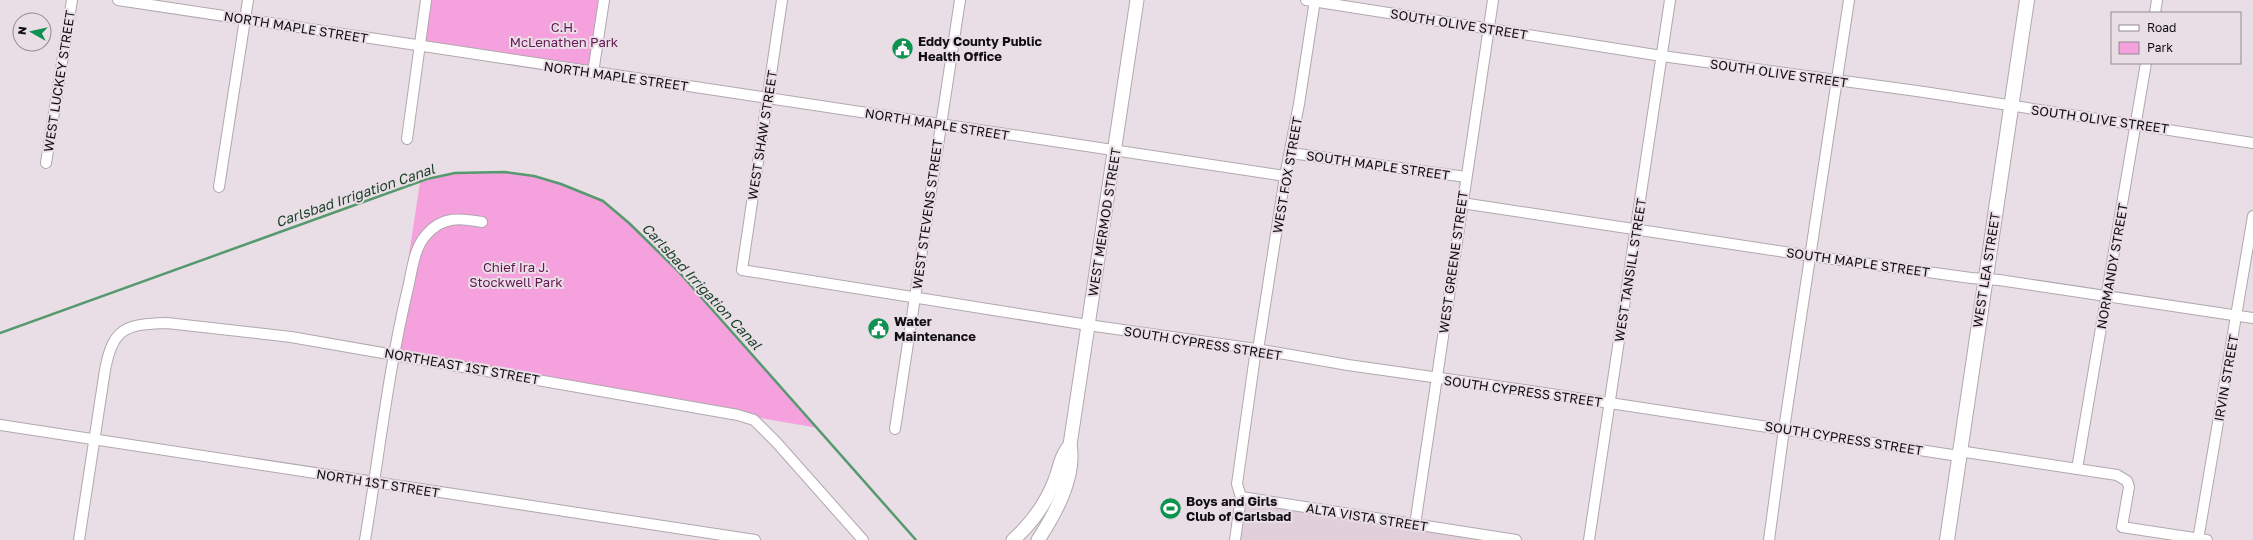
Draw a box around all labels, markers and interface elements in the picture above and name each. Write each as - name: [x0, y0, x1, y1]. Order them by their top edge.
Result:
- street label: SOUTH OLIVE STREET: [1389, 5, 1529, 43]
- street label: NORTH MAPLE STREET: [223, 8, 369, 46]
- street label: WEST LUCKEY STREET: [40, 9, 78, 153]
- north arrow: [12, 12, 52, 52]
- legend: [2111, 12, 2241, 64]
- park label: C.H. McLenathen Park: [510, 19, 619, 50]
- text: Road: [2147, 20, 2176, 35]
- text: N: [15, 25, 29, 36]
- place label: Eddy County Public Health Office: [918, 33, 1042, 64]
- public building icon: Eddy County Public Health Office: [889, 35, 915, 61]
- text: Park: [2147, 40, 2173, 55]
- street label: SOUTH OLIVE STREET: [1709, 55, 1849, 91]
- street label: NORTH MAPLE STREET: [543, 58, 689, 94]
- street label: WEST SHAW STREET: [744, 69, 780, 201]
- street label: SOUTH OLIVE STREET: [2030, 101, 2170, 137]
- street label: NORTH MAPLE STREET: [864, 105, 1010, 143]
- street label: WEST FOX STREET: [1269, 116, 1305, 234]
- street label: WEST STEVENS STREET: [909, 138, 945, 290]
- street label: WEST MERMOD STREET: [1084, 147, 1124, 297]
- street label: SOUTH MAPLE STREET: [1305, 147, 1451, 183]
- water label: Carlsbad Irrigation Canal: [273, 160, 437, 230]
- street label: WEST GREENE STREET: [1435, 190, 1471, 334]
- street label: WEST TANSILL STREET: [1611, 197, 1649, 343]
- street label: NORMANDY STREET: [2093, 202, 2131, 330]
- street label: WEST LEA STREET: [1969, 211, 2003, 329]
- water label: Carlsbad Irrigation Canal: [639, 219, 766, 353]
- street label: SOUTH MAPLE STREET: [1785, 244, 1931, 280]
- park label: Chief Ira J. Stockwell Park: [469, 259, 563, 290]
- place label: Water Maintenance: [894, 313, 976, 344]
- public building icon: Water Maintenance: [866, 315, 892, 341]
- street label: SOUTH CYPRESS STREET: [1123, 323, 1283, 363]
- street label: IRVIN STREET: [2211, 333, 2241, 423]
- street label: NORTHEAST 1ST STREET: [383, 344, 541, 388]
- street label: SOUTH CYPRESS STREET: [1443, 372, 1603, 410]
- street label: SOUTH CYPRESS STREET: [1764, 418, 1924, 458]
- street label: NORTH 1ST STREET: [315, 465, 441, 501]
- place label: Boys and Girls Club of Carlsbad: [1186, 493, 1291, 524]
- sports icon: Boys and Girls Club of Carlsbad: [1158, 495, 1184, 521]
- street label: ALTA VISTA STREET: [1305, 499, 1429, 535]

